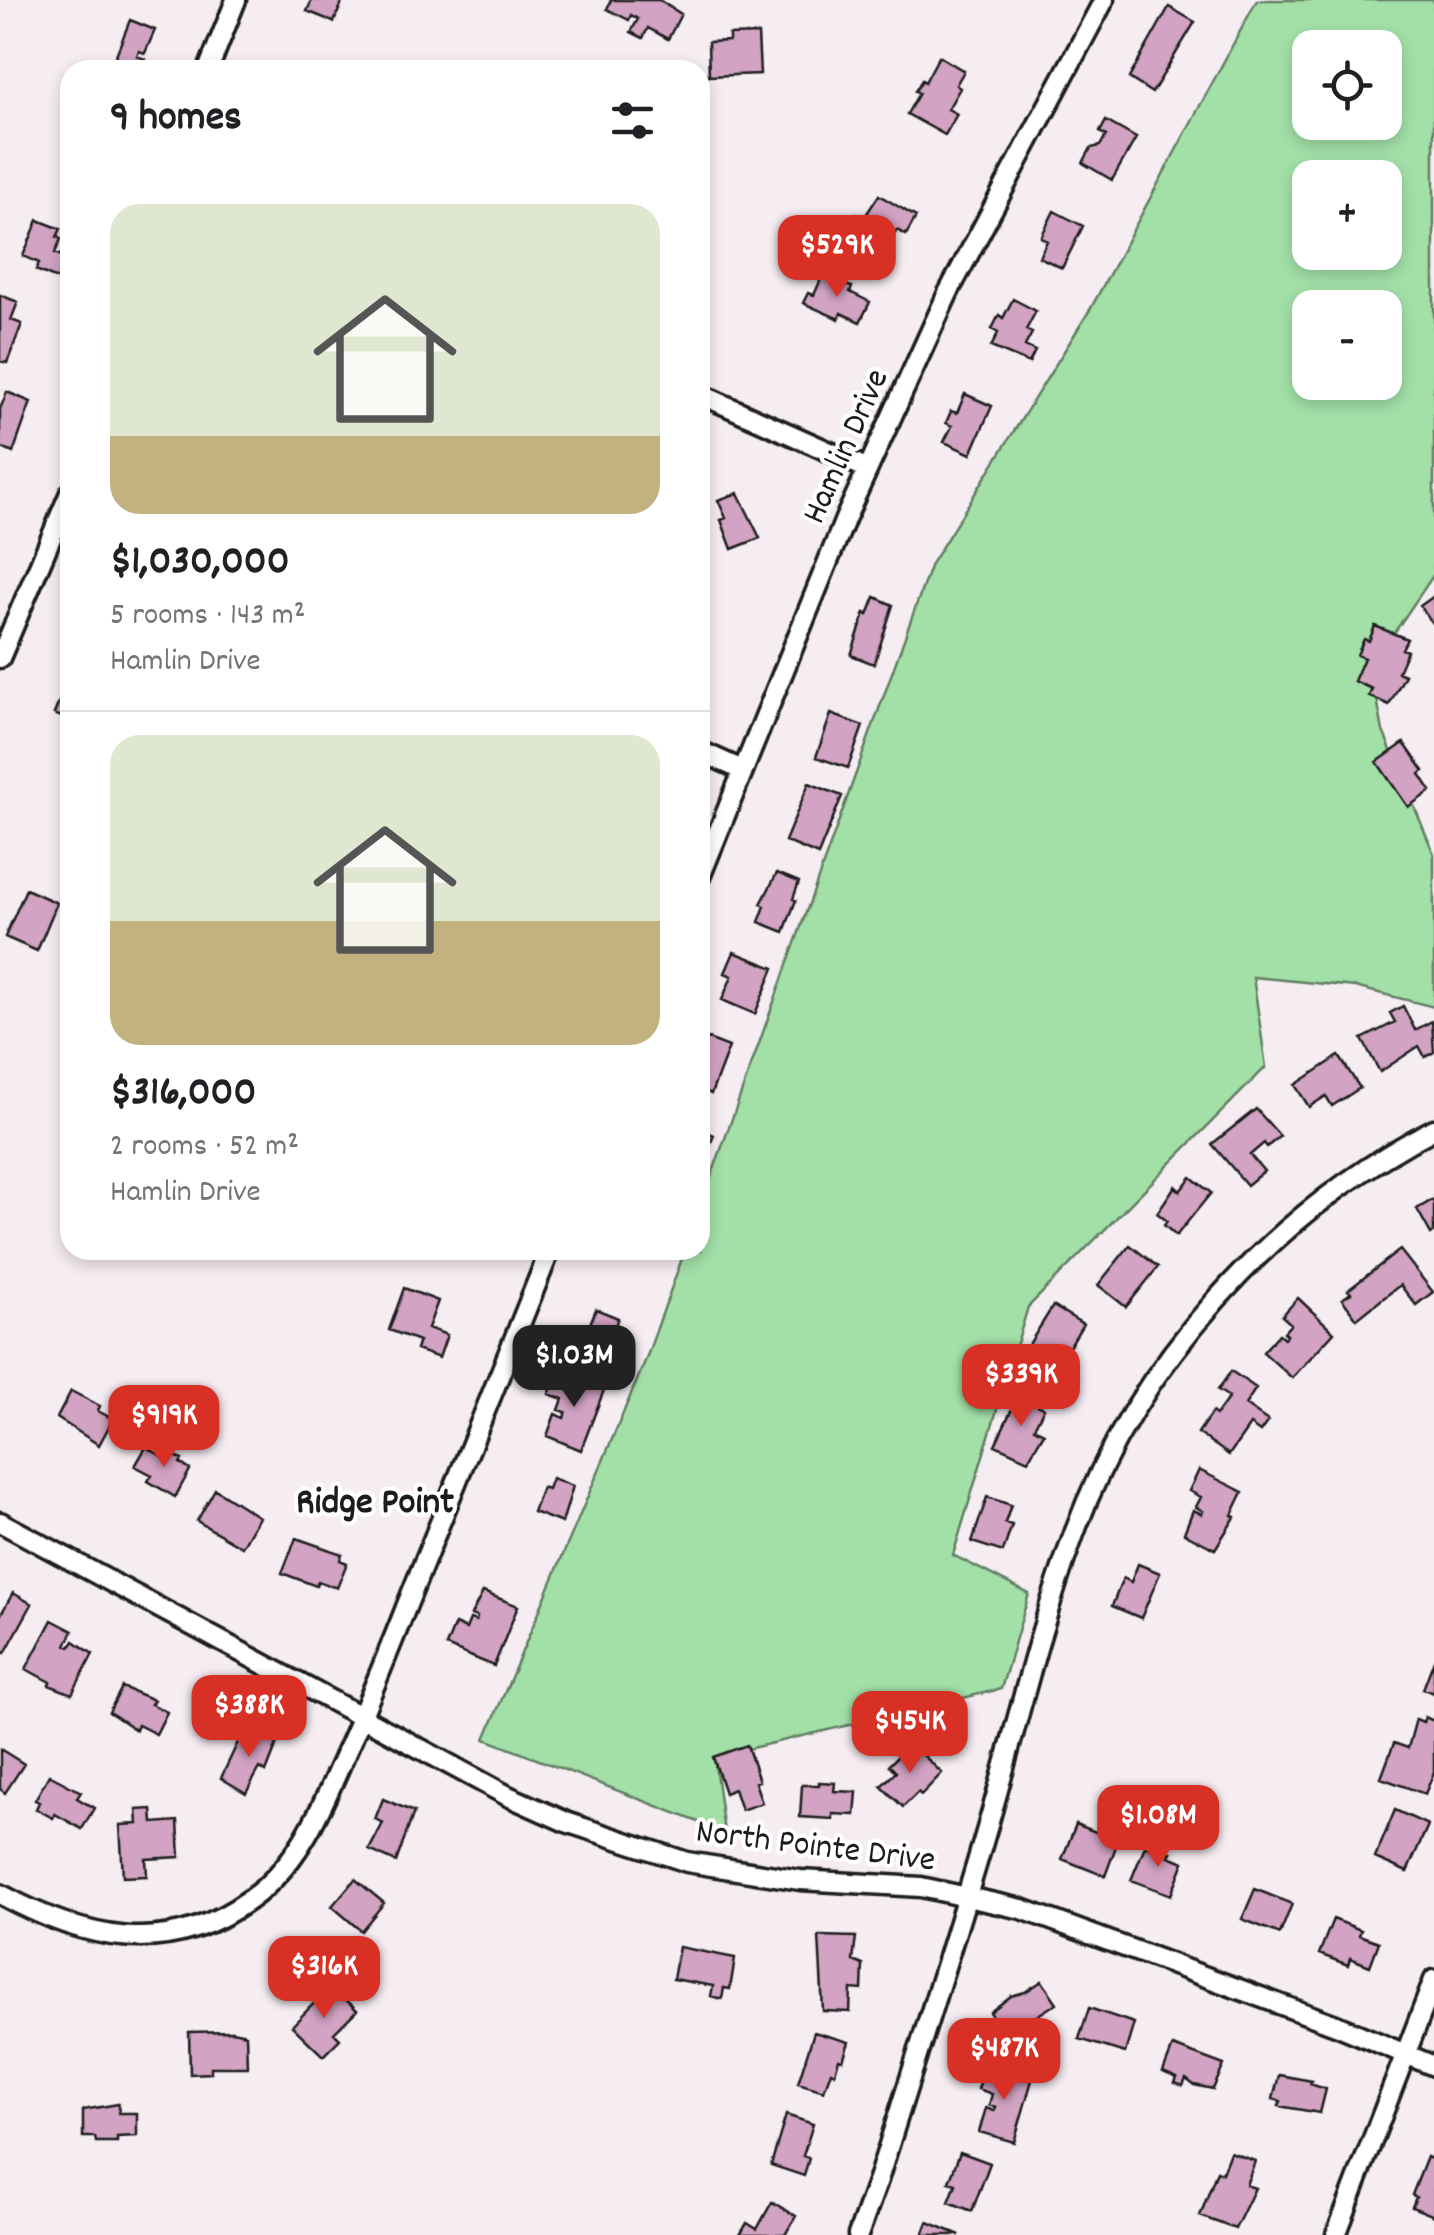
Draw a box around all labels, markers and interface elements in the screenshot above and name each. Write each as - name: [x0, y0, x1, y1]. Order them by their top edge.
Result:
- map controls: [1292, 30, 1402, 400]
- button: locate: [1292, 30, 1402, 140]
- text: 9 homes: [110, 90, 242, 150]
- icon: filters: [605, 93, 660, 148]
- button: +: [1292, 160, 1402, 270]
- pin: $529K: [767, 215, 907, 300]
- text: $529K: [800, 224, 874, 270]
- icon: home: [295, 269, 475, 449]
- button: −: [1292, 290, 1402, 400]
- street label: Hamlin Drive: [791, 362, 904, 532]
- text: $1,030,000: [110, 534, 290, 594]
- text: 5 rooms · 143 m²: [110, 594, 305, 640]
- text: Hamlin Drive: [110, 640, 261, 686]
- icon: home: [295, 800, 475, 980]
- text: $316,000: [110, 1065, 256, 1125]
- text: 2 rooms · 52 m²: [110, 1125, 299, 1171]
- text: Hamlin Drive: [110, 1171, 261, 1217]
- pin: $1.03M: [493, 1325, 655, 1410]
- text: $1.03M: [535, 1334, 613, 1380]
- pin: $339K: [951, 1344, 1091, 1429]
- text: $339K: [984, 1353, 1058, 1399]
- pin: $919K: [94, 1385, 234, 1470]
- text: $919K: [130, 1394, 198, 1440]
- district label: Ridge Point: [296, 1477, 454, 1532]
- pin: $388K: [179, 1675, 319, 1760]
- text: $388K: [214, 1684, 284, 1730]
- pin: $454K: [840, 1691, 980, 1776]
- text: $454K: [874, 1700, 946, 1746]
- pin: $1.08M: [1077, 1785, 1239, 1870]
- text: $1.08M: [1119, 1794, 1197, 1840]
- street label: North Pointe Drive: [693, 1808, 938, 1887]
- pin: $316K: [254, 1936, 394, 2021]
- text: $316K: [290, 1945, 358, 1991]
- pin: $487K: [934, 2018, 1074, 2103]
- text: $487K: [969, 2027, 1039, 2073]

